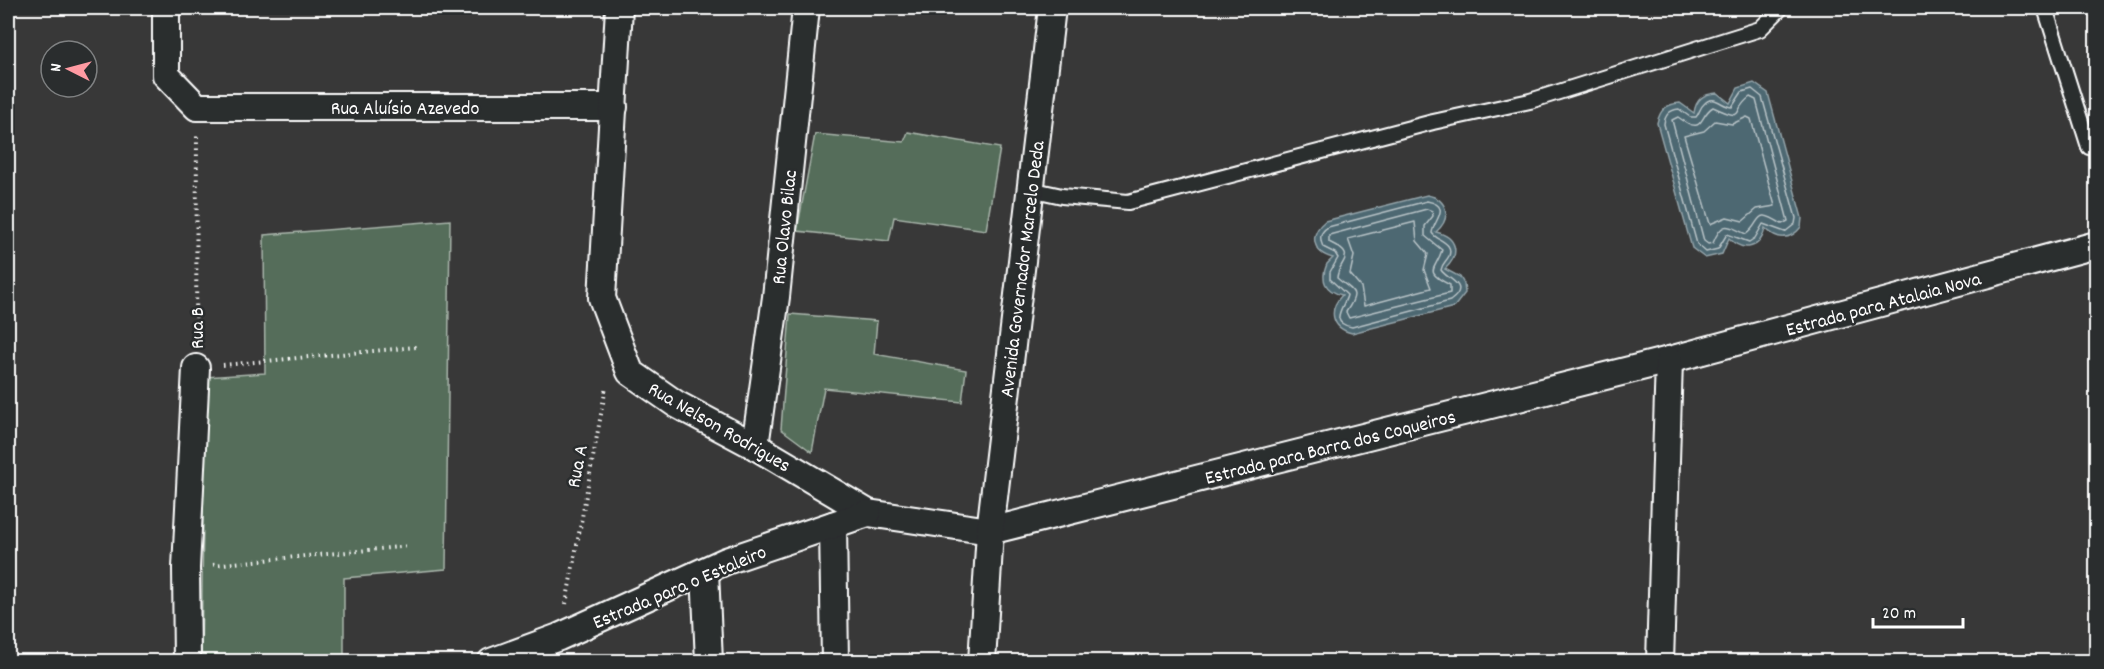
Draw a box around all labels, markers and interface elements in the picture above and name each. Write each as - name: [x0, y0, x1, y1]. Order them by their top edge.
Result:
- north arrow: [39, 39, 99, 99]
- text: N: [45, 62, 68, 73]
- street label: Rua Aluísio Azevedo: [331, 96, 479, 124]
- street label: Avenida Governador Marcelo Deda: [994, 139, 1054, 399]
- street label: Rua Olavo Bilac: [766, 169, 806, 286]
- street label: Estrada para Atalaia Nova: [1783, 266, 1985, 345]
- street label: Rua B: [185, 307, 213, 349]
- street label: Rua Nelson Rodrigues: [642, 376, 795, 481]
- street label: Estrada para Barra dos Coqueiros: [1202, 404, 1459, 494]
- street label: Rua A: [561, 443, 597, 490]
- street label: Estrada para o Estaleiro: [589, 539, 771, 638]
- scale bar: [1873, 591, 1963, 629]
- text: 20 m: [1882, 602, 1916, 627]

